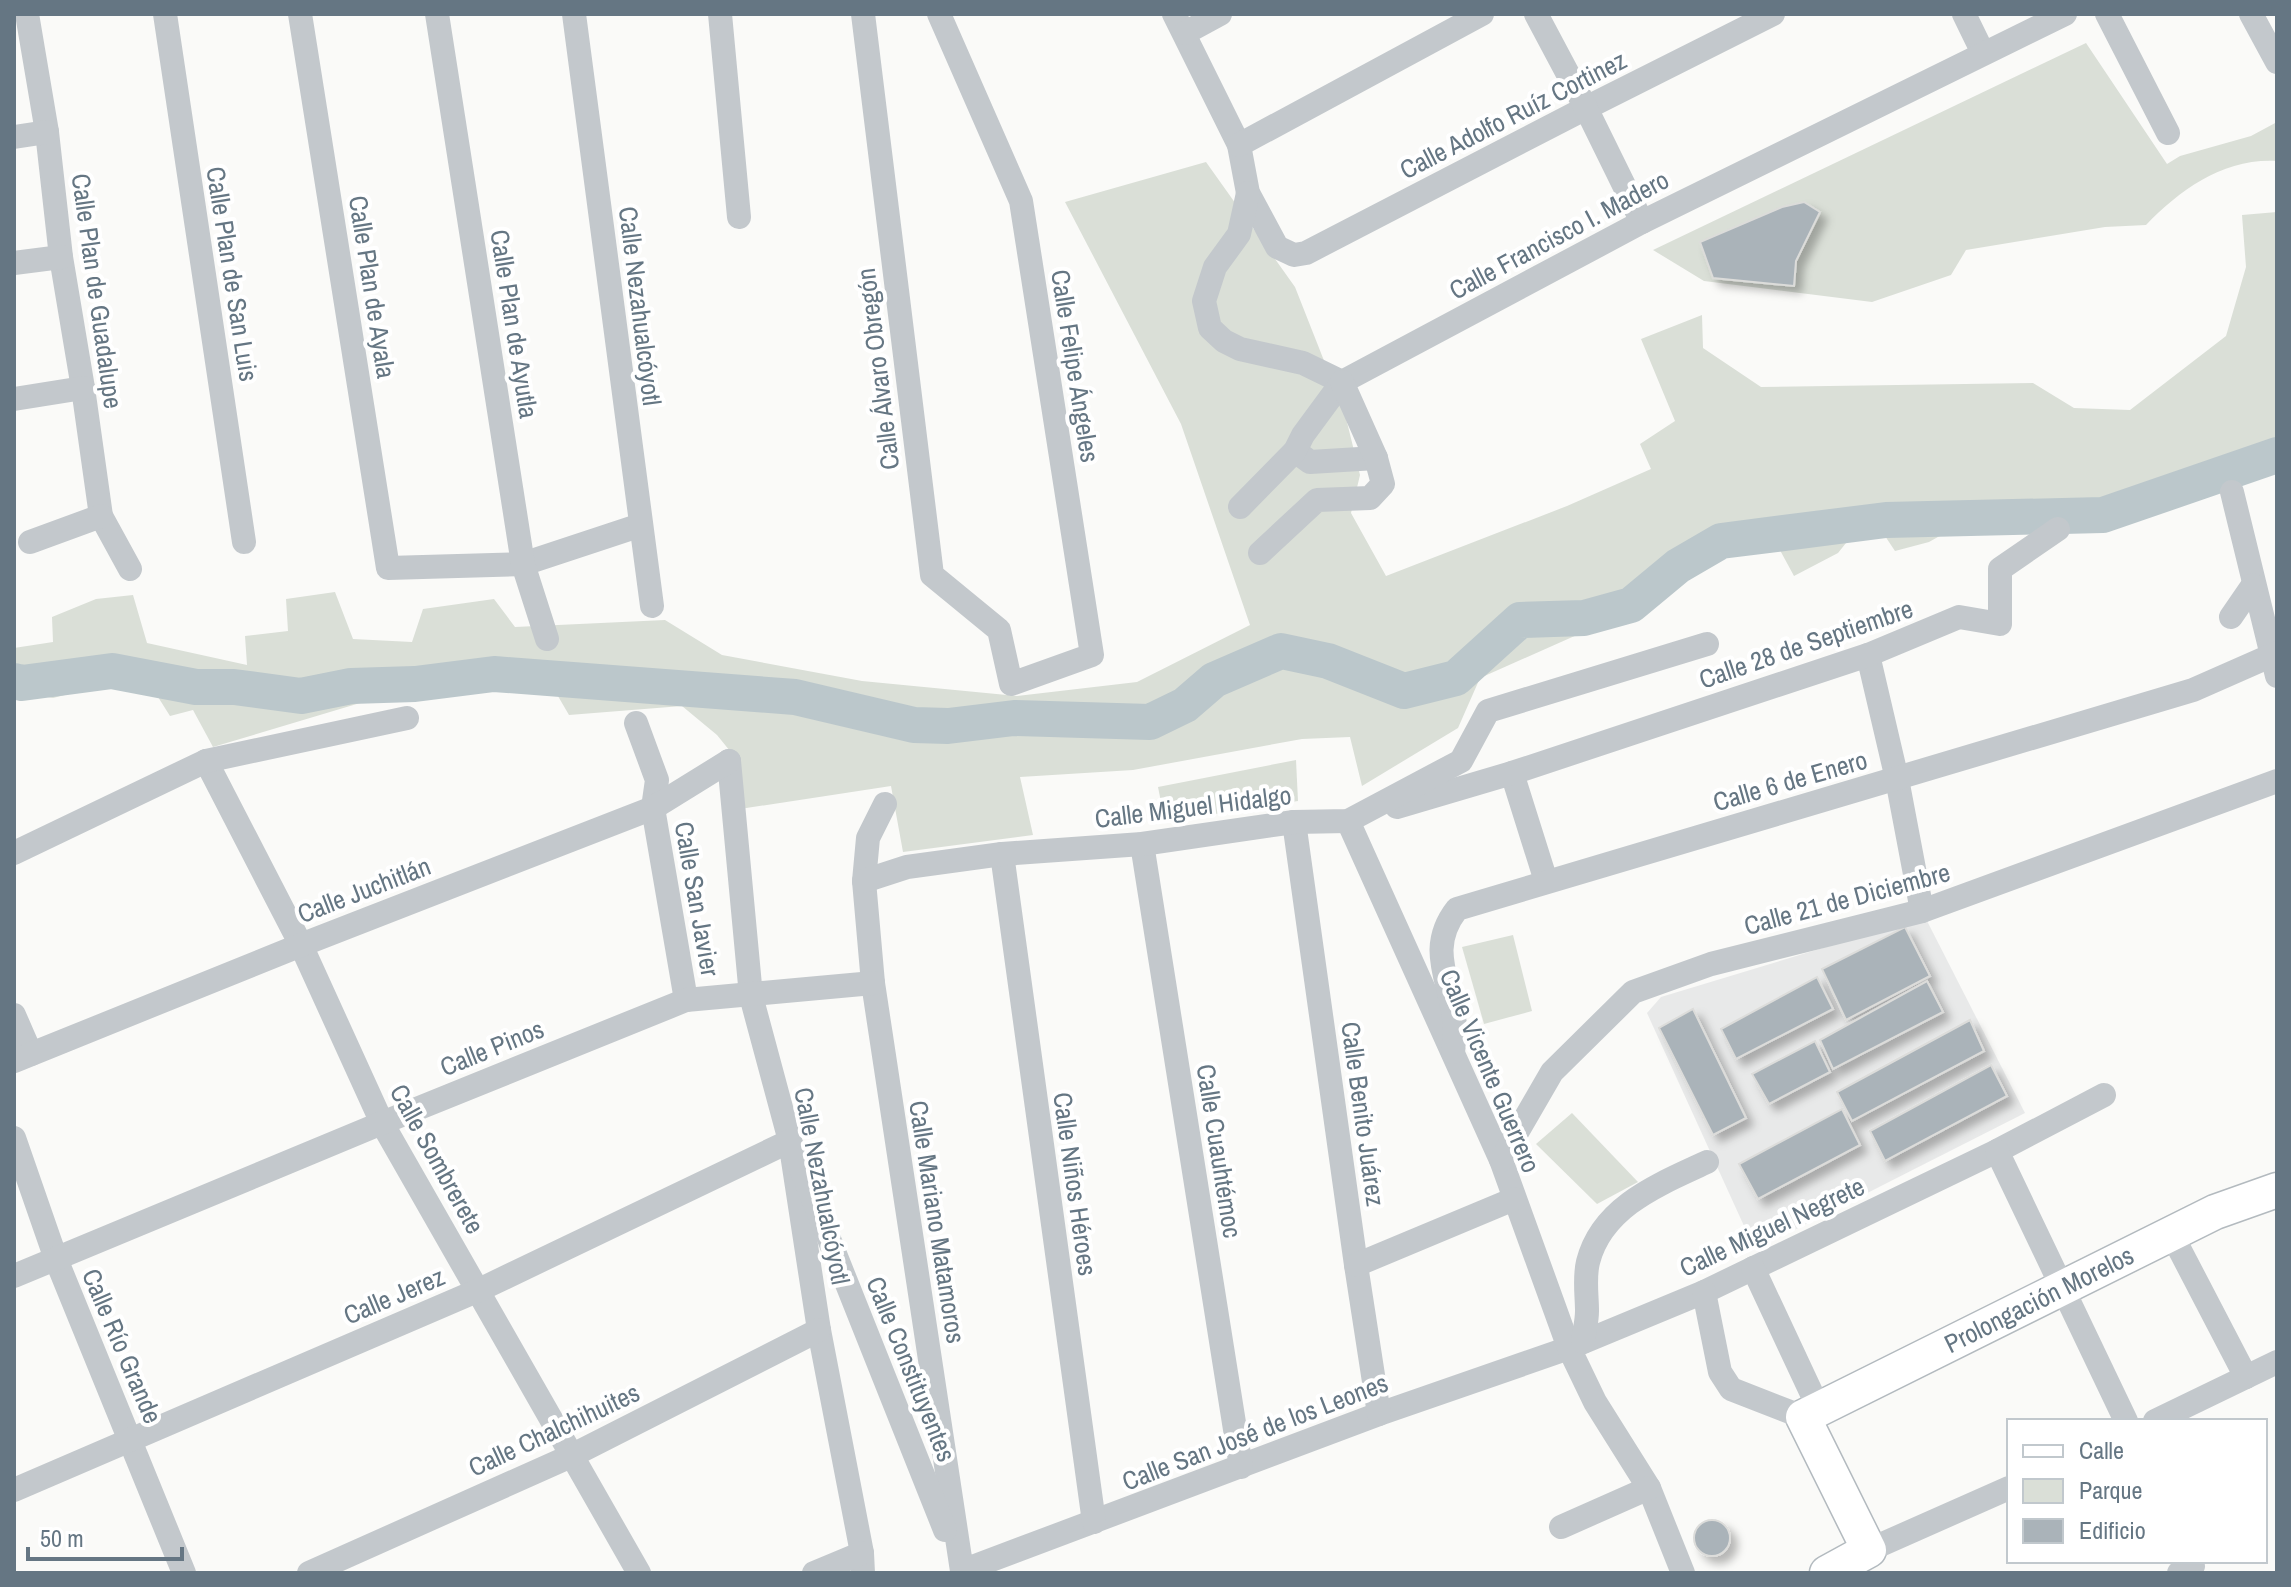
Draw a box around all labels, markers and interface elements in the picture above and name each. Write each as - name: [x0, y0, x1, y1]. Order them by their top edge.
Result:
- street label: Calle Adolfo Ruíz Cortinez: [1393, 42, 1632, 187]
- street label: Calle Francisco I. Madero: [1443, 162, 1675, 307]
- street label: Calle Plan de San Luis: [198, 164, 267, 384]
- street label: Calle Plan de Guadalupe: [64, 171, 131, 411]
- street label: Calle Plan de Ayala: [341, 193, 404, 381]
- street label: Calle Nezahualcóyotl: [611, 204, 670, 407]
- street label: Calle Plan de Ayutla: [482, 227, 547, 421]
- street label: Calle Álvaro Obregón: [848, 266, 907, 472]
- street label: Calle Felipe Ángeles: [1043, 267, 1108, 465]
- street label: Calle 28 de Septiembre: [1694, 591, 1917, 697]
- street label: Calle 6 de Enero: [1709, 742, 1871, 819]
- street label: Calle Miguel Hidalgo: [1093, 777, 1293, 836]
- street label: Calle San Javier: [667, 819, 728, 979]
- street label: Calle Juchitlán: [292, 848, 435, 931]
- street label: Calle 21 de Diciembre: [1740, 854, 1954, 943]
- street label: Calle Vicente Guerrero: [1432, 964, 1549, 1178]
- street label: Calle Pinos: [435, 1011, 549, 1084]
- street label: Calle Benito Juárez: [1333, 1019, 1394, 1208]
- street label: Calle Cuauhtémoc: [1188, 1062, 1250, 1240]
- street label: Calle Sombrerete: [382, 1078, 493, 1240]
- street label: Calle Nezahualcóyotl: [786, 1084, 859, 1288]
- street label: Calle Niños Héroes: [1045, 1090, 1106, 1278]
- street label: Calle Mariano Matamoros: [901, 1098, 974, 1346]
- street label: Calle Miguel Negrete: [1674, 1168, 1870, 1285]
- street label: Prolongación Morelos: [1938, 1237, 2139, 1361]
- street label: Calle Jerez: [338, 1259, 450, 1332]
- street label: Calle Río Grande: [74, 1263, 171, 1428]
- street label: Calle Constituyentes: [858, 1271, 965, 1467]
- street label: Calle San José de los Leones: [1117, 1365, 1393, 1498]
- street label: Calle Chalchihuites: [463, 1375, 645, 1484]
- legend: [2007, 1419, 2267, 1563]
- text: Calle: [2079, 1434, 2124, 1466]
- text: Parque: [2079, 1474, 2142, 1506]
- scale bar: [28, 1511, 182, 1561]
- text: Edificio: [2079, 1514, 2146, 1546]
- text: 50 m: [40, 1522, 84, 1554]

